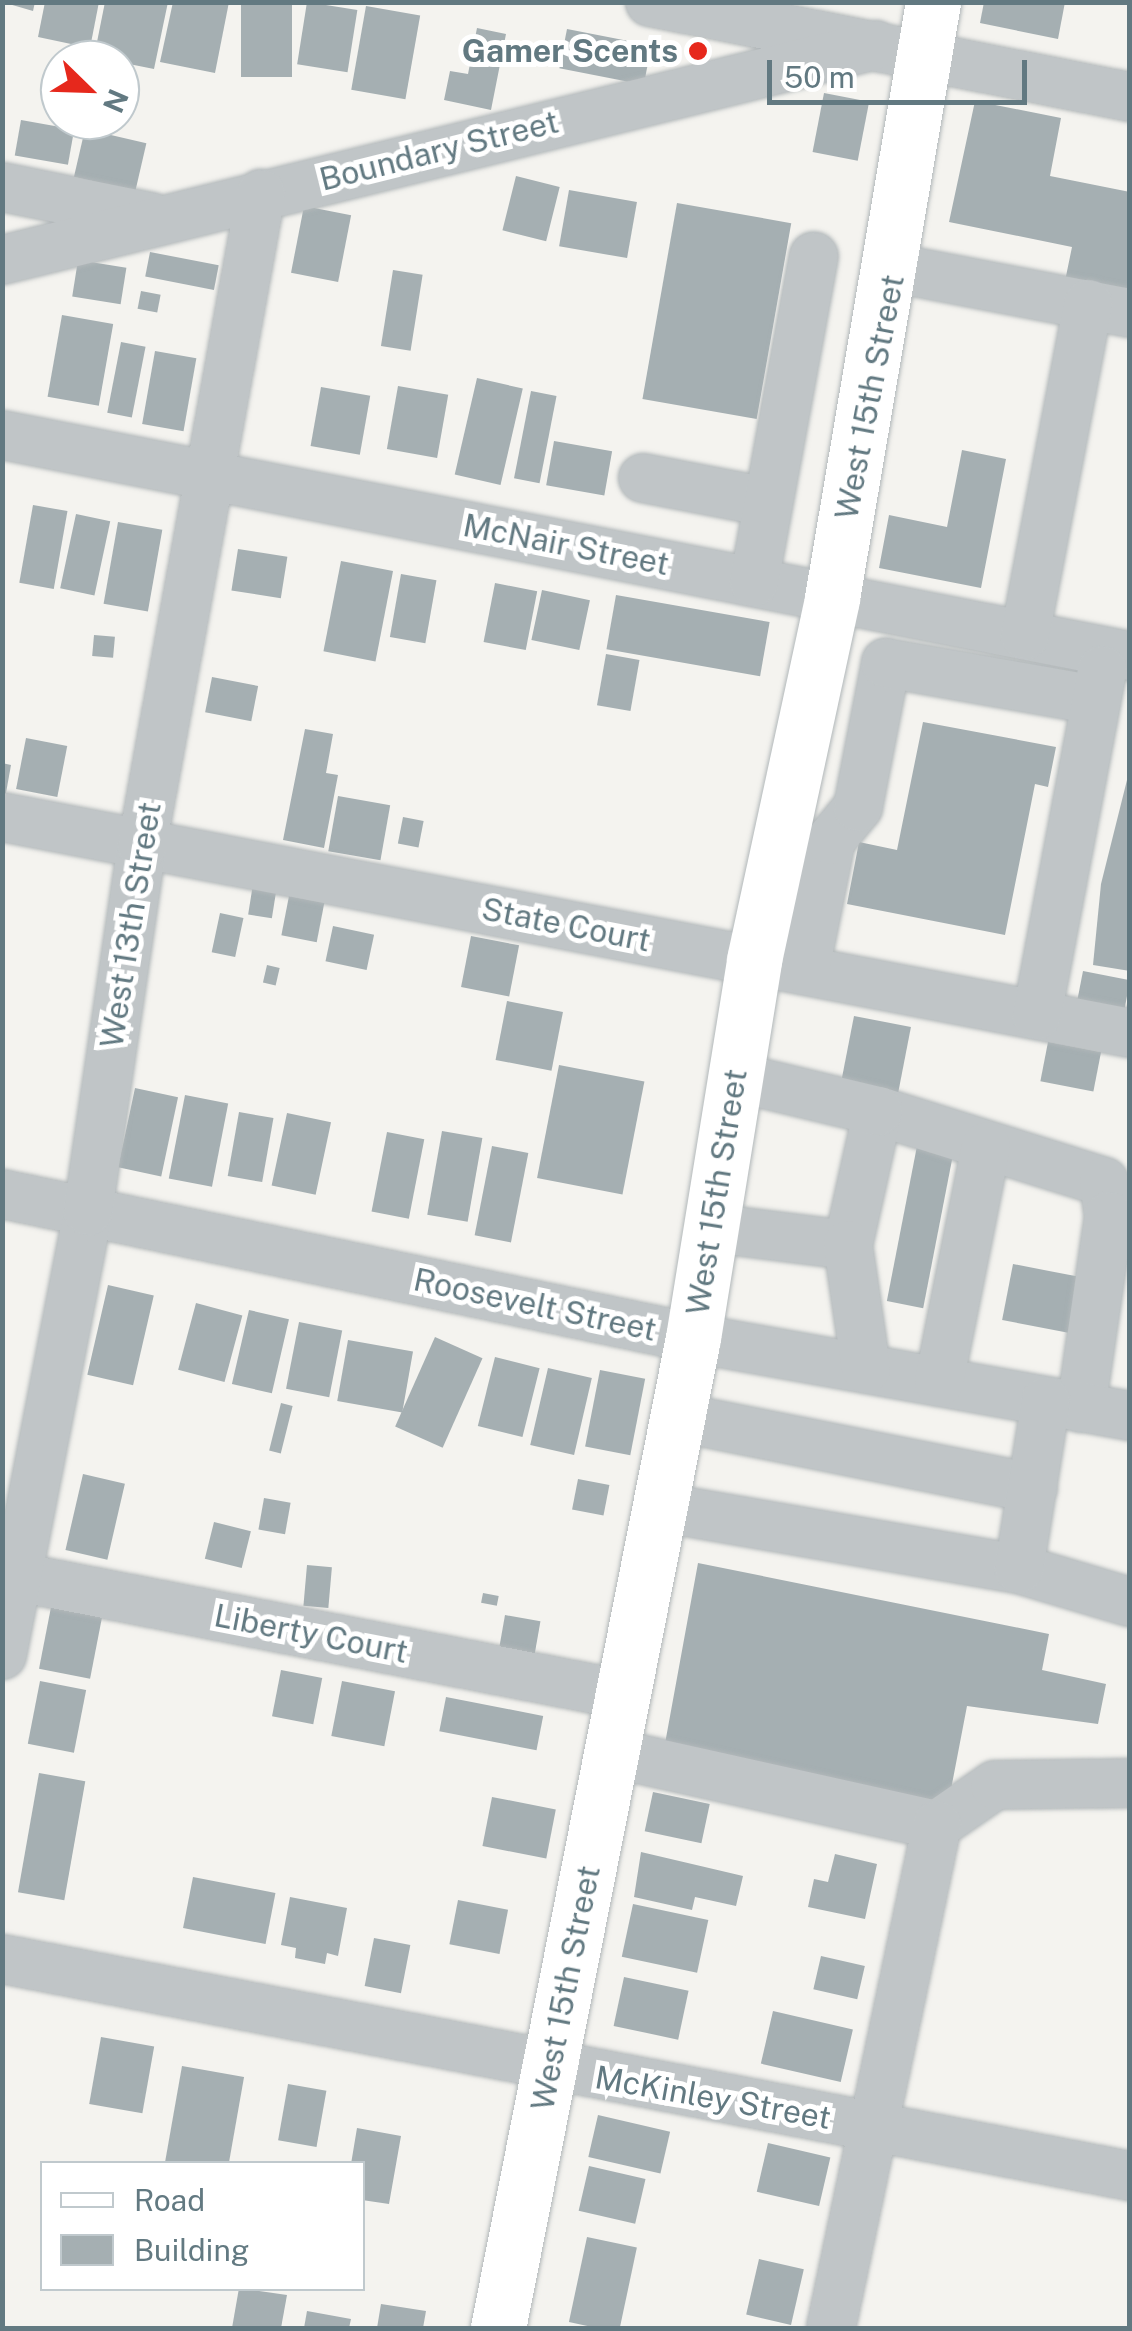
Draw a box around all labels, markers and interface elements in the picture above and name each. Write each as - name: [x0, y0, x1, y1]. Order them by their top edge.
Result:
- place label: Gamer Scents: [462, 32, 678, 70]
- north arrow: [40, 40, 140, 140]
- marker: Gamer Scents: [687, 40, 709, 62]
- scale bar: [772, 40, 1032, 102]
- text: 50 m: [784, 59, 855, 95]
- text: N: [97, 85, 136, 118]
- street label: Boundary Street: [316, 103, 562, 199]
- street label: West 15th Street: [827, 271, 913, 523]
- street label: McNair Street: [460, 506, 672, 584]
- street label: West 13th Street: [93, 799, 169, 1051]
- street label: State Court: [478, 890, 654, 960]
- street label: West 15th Street: [679, 1066, 755, 1318]
- street label: Roosevelt Street: [410, 1261, 660, 1349]
- street label: Liberty Court: [211, 1596, 411, 1672]
- street label: West 15th Street: [523, 1862, 609, 2114]
- street label: McKinley Street: [592, 2058, 834, 2138]
- legend: [40, 2161, 365, 2291]
- text: Road: [134, 2182, 205, 2218]
- text: Building: [134, 2232, 249, 2268]

